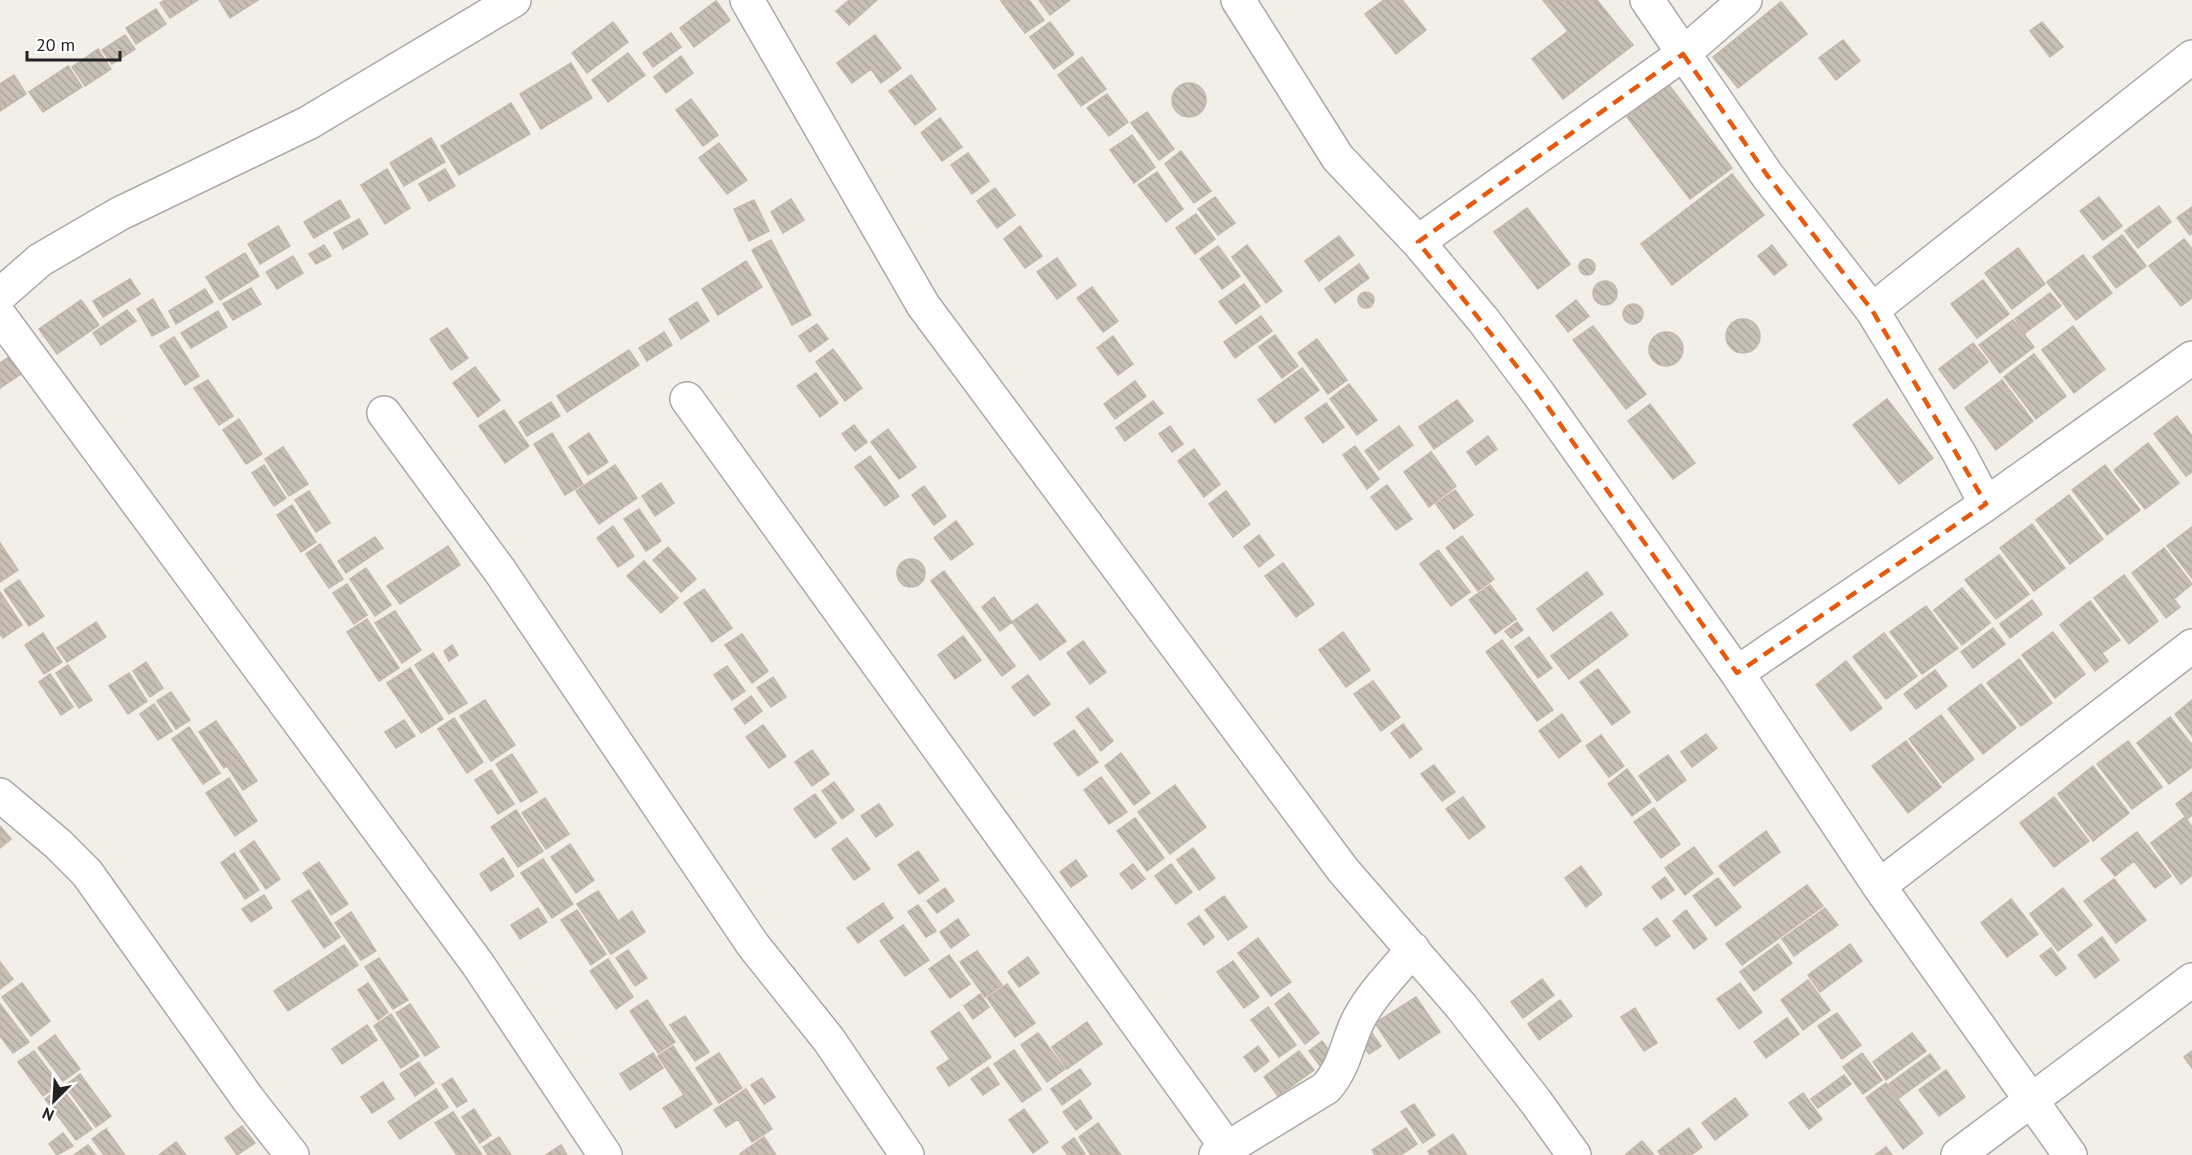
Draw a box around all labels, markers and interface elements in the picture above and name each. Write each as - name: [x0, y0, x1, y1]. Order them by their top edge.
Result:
- scale bar: [27, 24, 120, 62]
- text: 20 m: [36, 33, 75, 56]
- north arrow: [24, 1071, 84, 1131]
- text: N: [39, 1103, 57, 1126]

